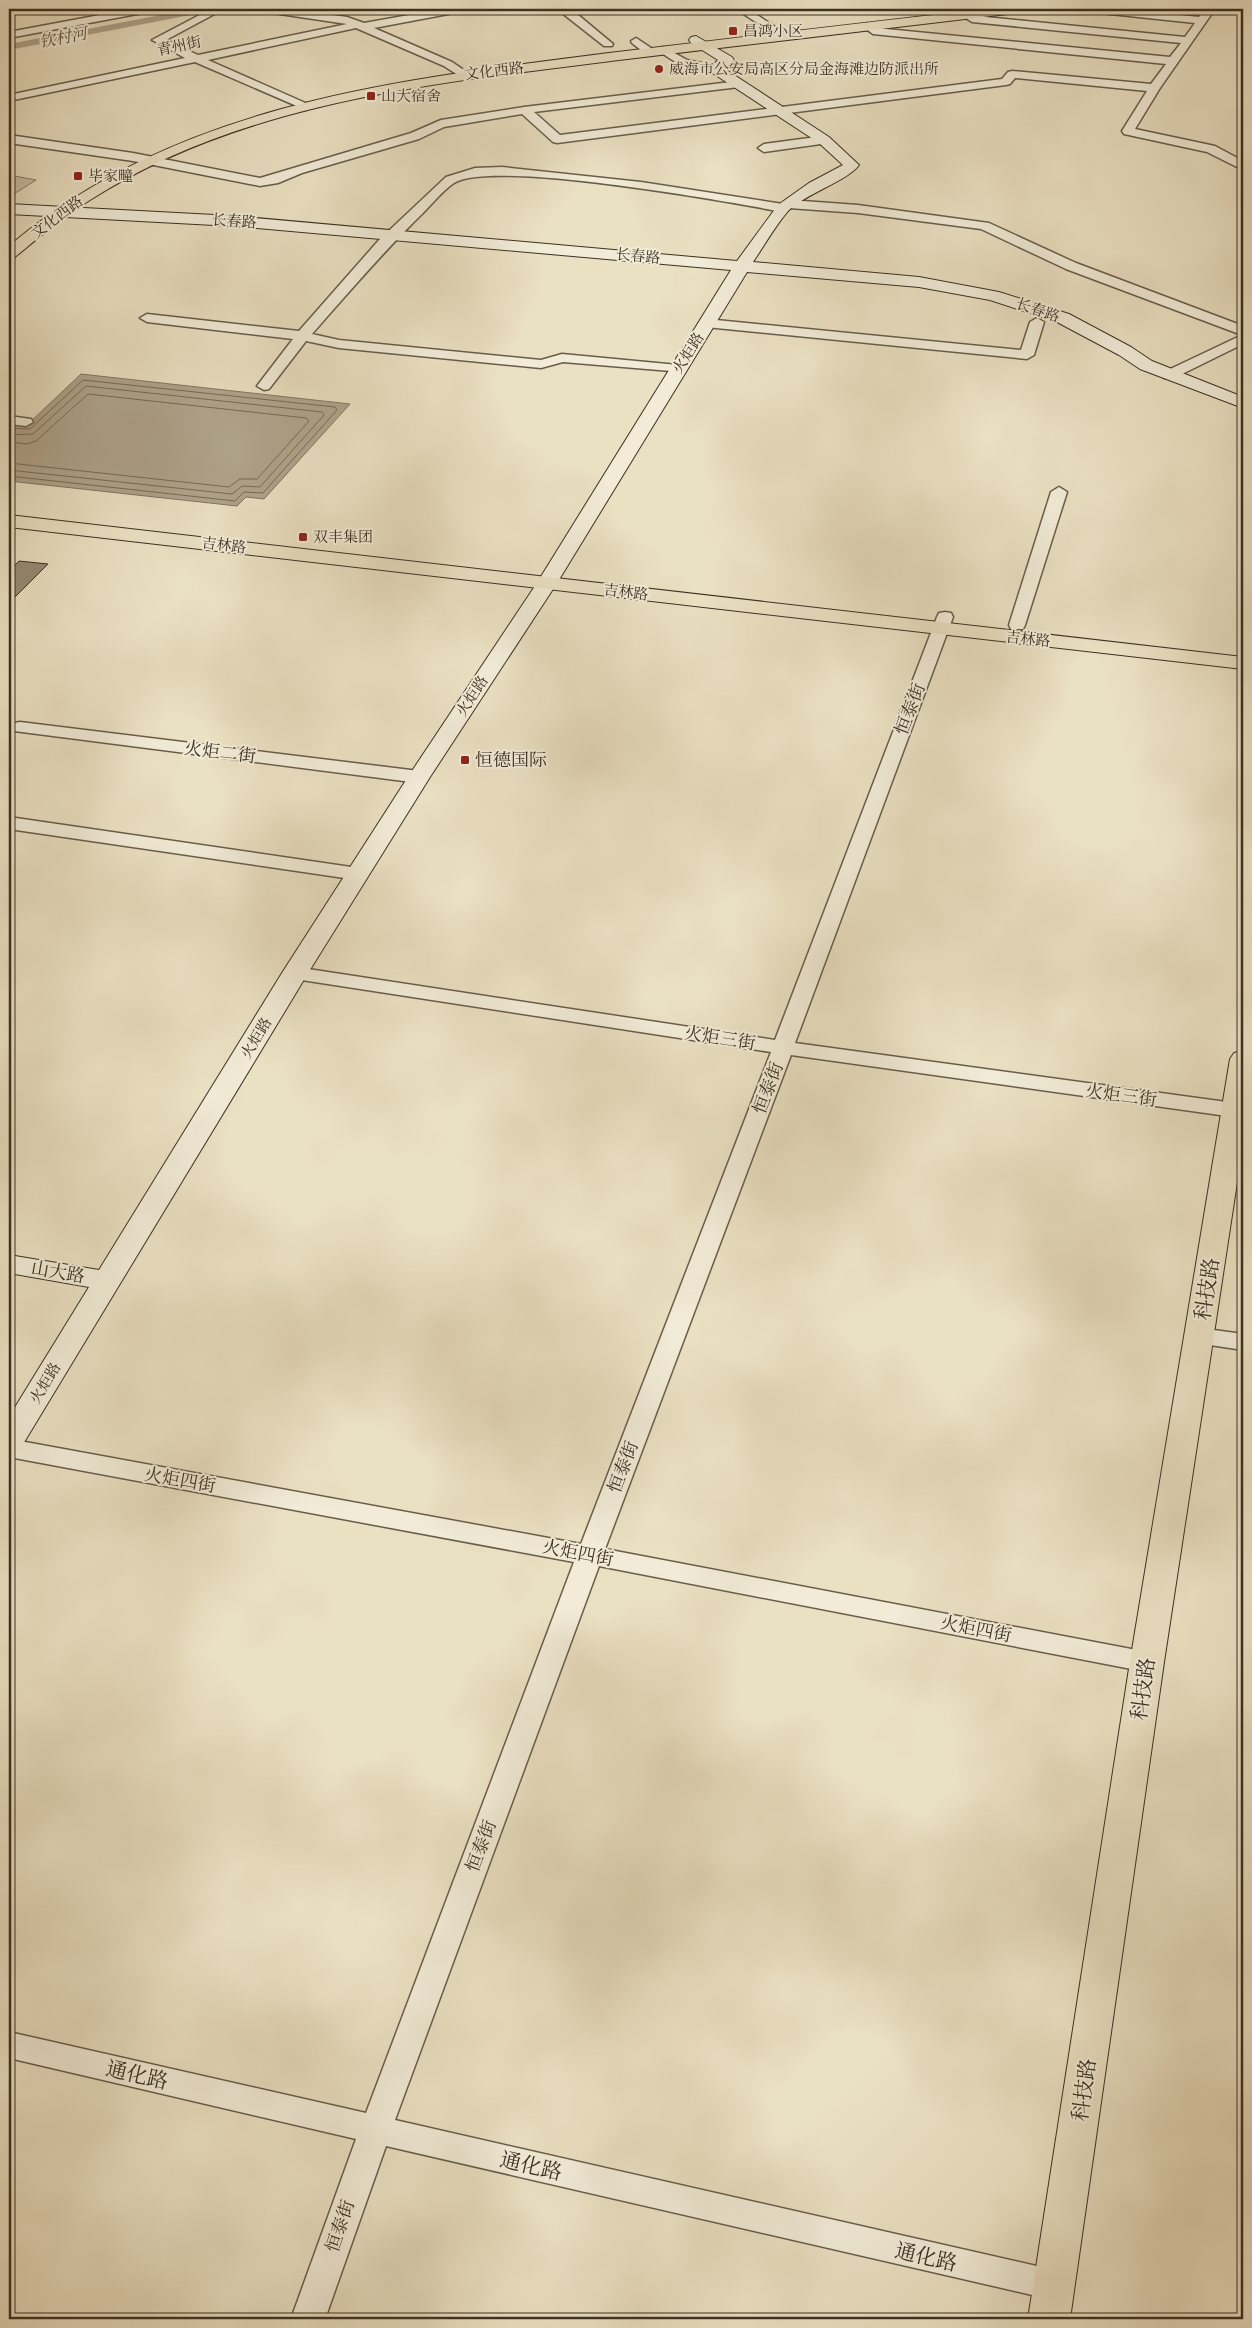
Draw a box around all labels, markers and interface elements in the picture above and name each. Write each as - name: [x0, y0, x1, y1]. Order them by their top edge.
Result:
- place label: 昌鸿小区: [743, 22, 803, 40]
- water label: 钦村河: [38, 23, 91, 51]
- marker: 昌鸿小区: [727, 25, 739, 37]
- street label: 青州街: [155, 33, 203, 59]
- street label: 文化西路: [463, 58, 525, 84]
- place label: 威海市公安局高区分局金海滩边防派出所: [669, 60, 939, 78]
- marker: 威海市公安局高区分局金海滩边防派出所: [653, 63, 665, 75]
- place label: 山大宿舍: [381, 87, 441, 105]
- marker: 山大宿舍: [365, 90, 377, 102]
- place label: 毕家疃: [88, 167, 133, 185]
- marker: 毕家疃: [72, 170, 84, 182]
- street label: 文化西路: [28, 192, 86, 242]
- street label: 长春路: [211, 210, 257, 232]
- street label: 长春路: [615, 245, 661, 267]
- street label: 长春路: [1014, 294, 1062, 326]
- street label: 火炬路: [668, 329, 708, 377]
- place label: 双丰集团: [313, 528, 373, 546]
- marker: 双丰集团: [297, 531, 309, 543]
- street label: 吉林路: [201, 533, 247, 557]
- street label: 吉林路: [603, 580, 649, 604]
- street label: 吉林路: [1005, 628, 1051, 650]
- street label: 火炬路: [452, 672, 492, 720]
- street label: 恒泰街: [890, 680, 930, 738]
- street label: 火炬二街: [183, 737, 257, 767]
- place label: 恒德国际: [475, 749, 547, 771]
- marker: 恒德国际: [459, 754, 471, 766]
- street label: 火炬路: [237, 1014, 275, 1062]
- street label: 火炬三街: [683, 1022, 757, 1054]
- street label: 恒泰街: [748, 1059, 788, 1117]
- street label: 火炬三街: [1084, 1079, 1158, 1111]
- street label: 山大路: [30, 1256, 86, 1288]
- street label: 科技路: [1189, 1256, 1225, 1322]
- street label: 火炬路: [26, 1359, 64, 1407]
- street label: 恒泰街: [603, 1438, 643, 1496]
- street label: 火炬四街: [143, 1463, 217, 1497]
- street label: 火炬四街: [541, 1535, 615, 1571]
- street label: 火炬四街: [939, 1611, 1013, 1647]
- street label: 科技路: [1126, 1656, 1160, 1722]
- street label: 恒泰街: [461, 1817, 501, 1875]
- street label: 通化路: [103, 2055, 171, 2095]
- street label: 科技路: [1067, 2057, 1101, 2123]
- street label: 通化路: [497, 2146, 565, 2186]
- street label: 恒泰街: [321, 2197, 359, 2255]
- street label: 通化路: [892, 2237, 960, 2277]

